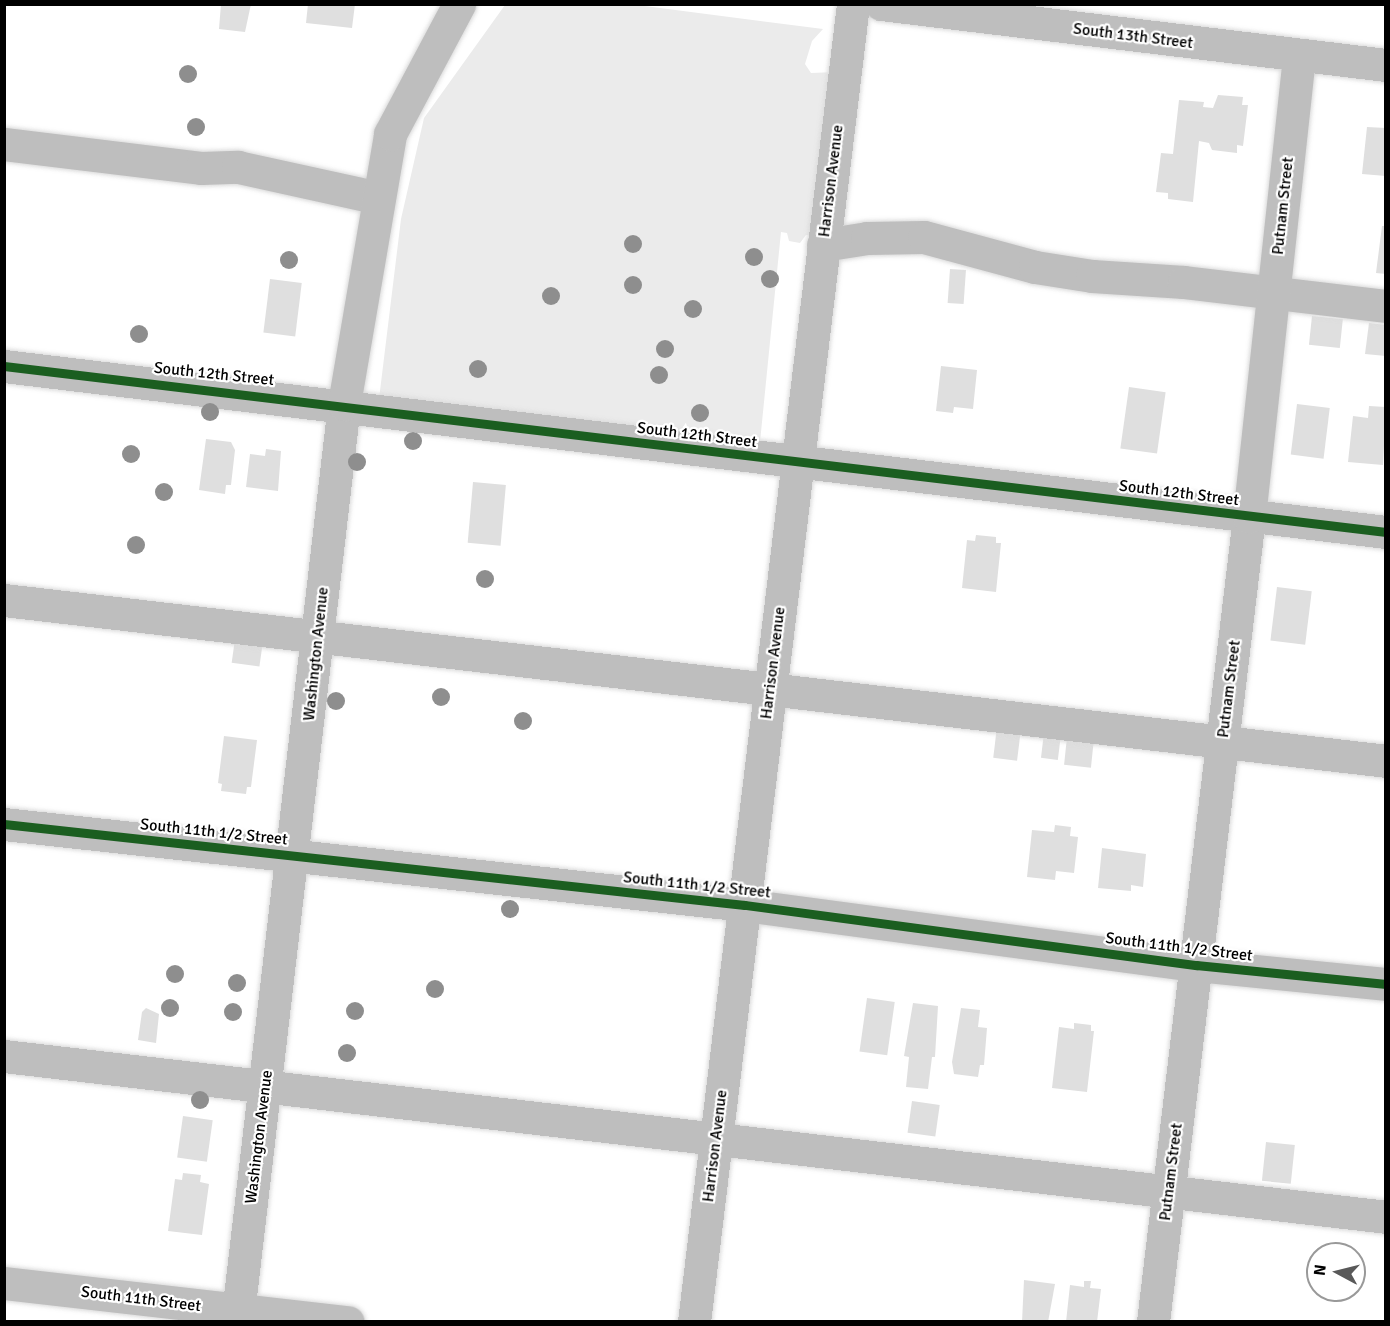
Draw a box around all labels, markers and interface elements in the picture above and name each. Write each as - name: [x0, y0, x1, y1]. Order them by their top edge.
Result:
- street label: South 13th Street: [1072, 19, 1194, 53]
- street label: Harrison Avenue: [815, 124, 847, 238]
- street label: Putnam Street: [1268, 156, 1298, 256]
- street label: South 12th Street: [153, 358, 275, 390]
- street label: South 12th Street: [636, 418, 758, 452]
- street label: South 12th Street: [1118, 476, 1240, 510]
- street label: Washington Avenue: [299, 586, 333, 722]
- street label: Harrison Avenue: [757, 606, 789, 720]
- street label: Putnam Street: [1213, 639, 1245, 739]
- street label: South 11th 1/2 Street: [139, 815, 289, 849]
- street label: South 11th 1/2 Street: [622, 868, 772, 902]
- street label: South 11th 1/2 Street: [1104, 928, 1254, 966]
- street label: Washington Avenue: [241, 1069, 277, 1205]
- street label: Harrison Avenue: [699, 1089, 731, 1203]
- street label: Putnam Street: [1155, 1122, 1187, 1222]
- north arrow: [1306, 1242, 1366, 1302]
- text: N: [1310, 1263, 1331, 1277]
- street label: South 11th Street: [80, 1282, 202, 1316]

